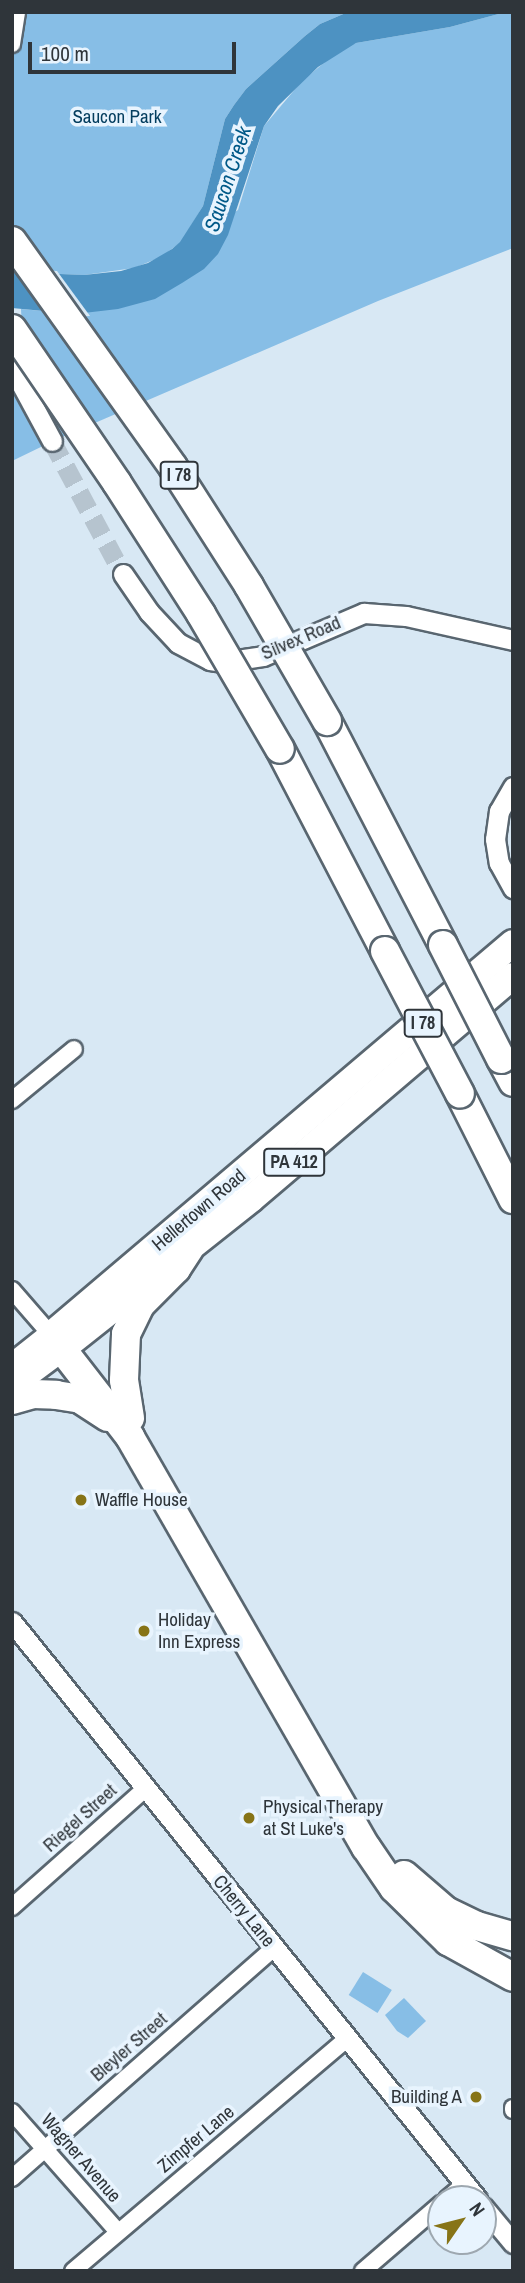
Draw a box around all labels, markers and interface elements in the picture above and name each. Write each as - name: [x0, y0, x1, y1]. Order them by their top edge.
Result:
- scale bar: [32, 28, 240, 72]
- text: 100 m: [41, 39, 89, 68]
- park label: Saucon Park: [72, 106, 162, 128]
- water label: Saucon Creek: [199, 123, 257, 235]
- road number: I 78: [158, 461, 200, 490]
- street label: Silvex Road: [258, 611, 344, 665]
- road number: I 78: [402, 1008, 444, 1038]
- road number: PA 412: [262, 1148, 326, 1176]
- street label: Hellertown Road: [148, 1164, 250, 1256]
- place label: Waffle House: [95, 1489, 188, 1511]
- marker: Waffle House: [73, 1492, 89, 1508]
- place label: Holiday Inn Express: [158, 1609, 240, 1653]
- marker: Holiday Inn Express: [136, 1623, 152, 1639]
- street label: Riegel Street: [39, 1779, 121, 1857]
- place label: Physical Therapy at St Luke's: [263, 1796, 383, 1840]
- marker: Physical Therapy at St Luke's: [241, 1810, 257, 1826]
- street label: Cherry Lane: [208, 1871, 280, 1951]
- street label: Bleyler Street: [86, 2008, 172, 2086]
- place label: Building A: [390, 2086, 462, 2108]
- marker: Building A: [468, 2089, 484, 2105]
- street label: Zimpfer Lane: [153, 2100, 239, 2178]
- street label: Wagner Avenue: [36, 2109, 126, 2207]
- north arrow: [427, 2185, 497, 2255]
- text: N: [464, 2197, 491, 2221]

